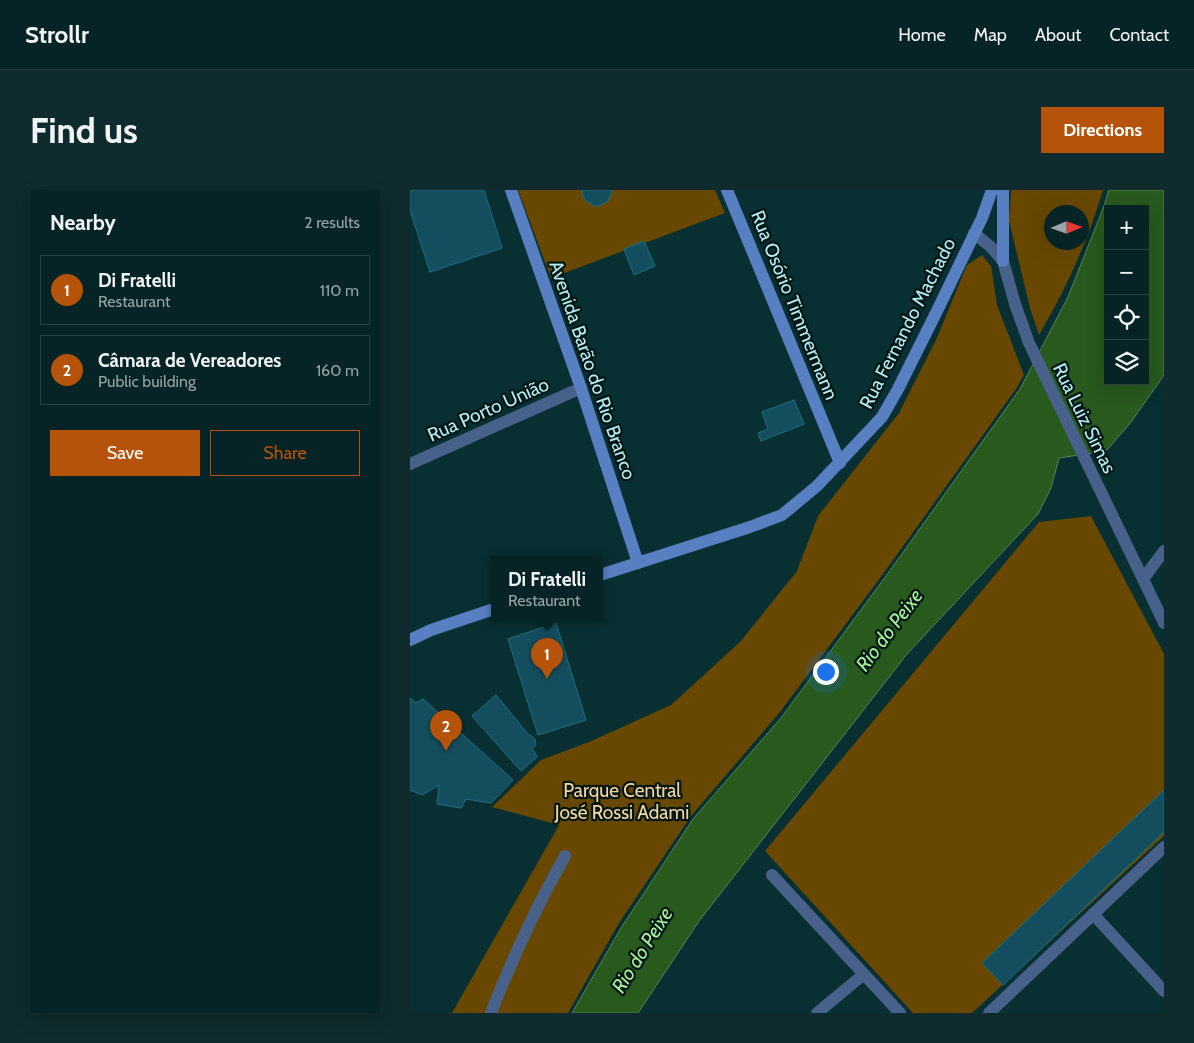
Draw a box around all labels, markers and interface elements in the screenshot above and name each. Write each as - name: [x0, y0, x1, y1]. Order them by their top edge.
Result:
- text: Strollr: [25, 20, 89, 49]
- text: Home: [898, 24, 946, 46]
- text: Map: [974, 24, 1007, 46]
- text: About: [1035, 24, 1081, 46]
- text: Contact: [1109, 24, 1169, 46]
- button: Directions: [1041, 107, 1164, 153]
- text: Find us: [30, 109, 138, 152]
- north arrow: [1044, 205, 1089, 250]
- map controls: [1104, 205, 1149, 385]
- button: +: [1104, 205, 1149, 250]
- street label: Rua Osório Timmermann: [746, 207, 843, 403]
- text: Nearby: [50, 210, 116, 235]
- text: 2 results: [304, 213, 360, 232]
- street label: Rua Fernando Machado: [854, 234, 960, 412]
- button: −: [1104, 250, 1149, 295]
- street label: Avenida Barão do Rio Branco: [544, 258, 641, 483]
- text: Di Fratelli: [98, 269, 176, 292]
- text: 1: [64, 281, 70, 300]
- text: 110 m: [320, 281, 359, 300]
- text: Restaurant: [98, 292, 170, 311]
- button: locate: [1104, 295, 1149, 340]
- button: layers: [1104, 340, 1149, 385]
- text: Câmara de Vereadores: [98, 349, 281, 372]
- street label: Rua Luiz Simas: [1048, 359, 1121, 477]
- text: 2: [63, 361, 71, 380]
- text: 160 m: [316, 361, 359, 380]
- text: Public building: [98, 372, 196, 391]
- street label: Rua Porto União: [424, 372, 552, 446]
- button: Save: [50, 430, 200, 476]
- button: Share: [210, 430, 360, 476]
- popup: [491, 556, 603, 621]
- text: Di Fratelli: [508, 568, 586, 591]
- water label: Rio do Peixe: [850, 584, 928, 676]
- text: Restaurant: [508, 591, 580, 610]
- pin: 1: [531, 638, 563, 679]
- your location: [813, 659, 839, 685]
- pin: 2: [430, 710, 462, 751]
- park label: Parque Central José Rossi Adami: [554, 779, 689, 824]
- water label: Rio do Peixe: [606, 903, 678, 997]

